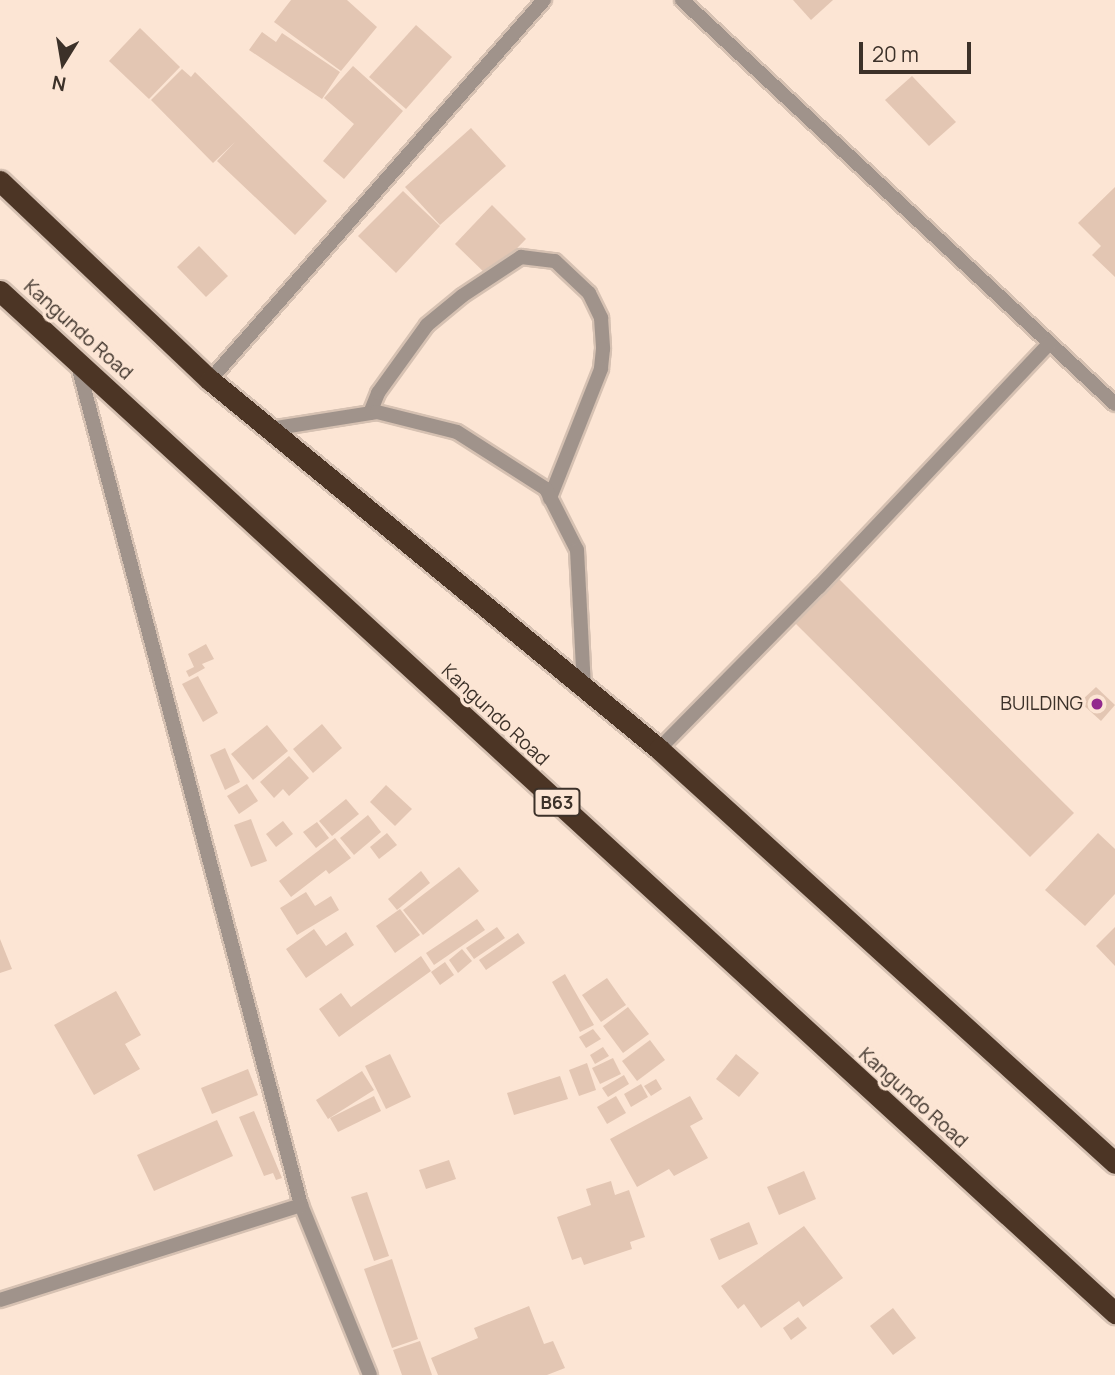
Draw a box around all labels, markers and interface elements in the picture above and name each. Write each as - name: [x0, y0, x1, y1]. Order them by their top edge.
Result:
- north arrow: [28, 28, 98, 98]
- scale bar: [863, 28, 975, 72]
- text: 20 m: [872, 40, 919, 68]
- text: N: [50, 70, 68, 98]
- street label: Kangundo Road: [19, 275, 137, 385]
- street label: Kangundo Road: [437, 660, 553, 770]
- place label: BUILDING: [1000, 693, 1083, 715]
- marker: BUILDING: [1089, 696, 1105, 712]
- road number: B63: [532, 788, 582, 816]
- street label: Kangundo Road: [854, 1043, 972, 1153]

